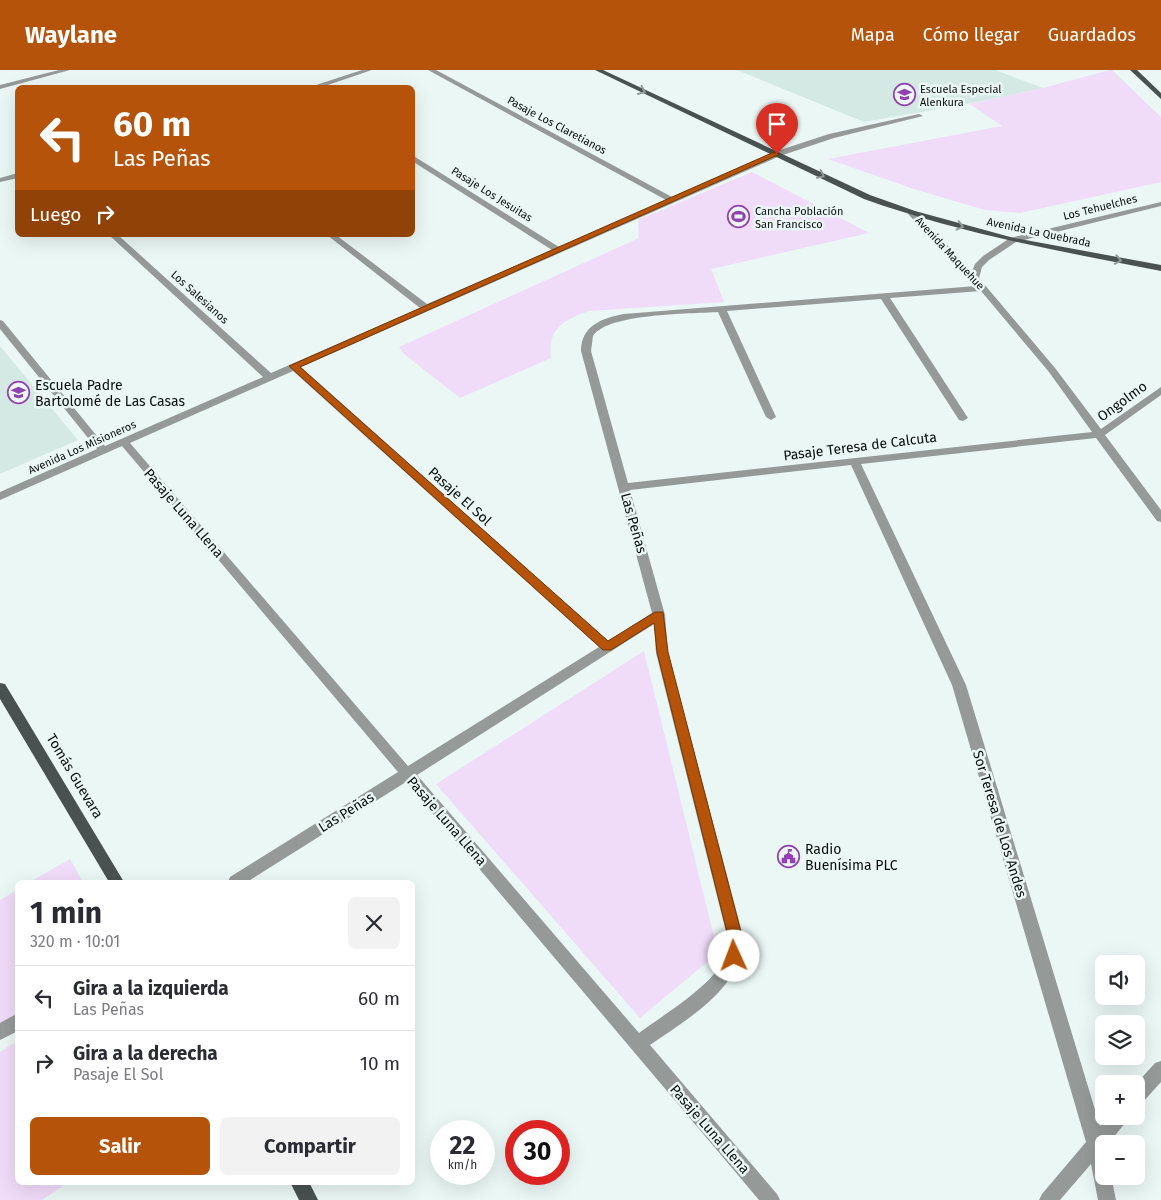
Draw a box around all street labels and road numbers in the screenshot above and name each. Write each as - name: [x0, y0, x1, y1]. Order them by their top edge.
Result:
- street label: Pasaje Los Claretianos: [505, 94, 609, 157]
- street label: Pasaje Los Jesuitas: [449, 164, 535, 225]
- street label: Los Tehuelches: [1062, 192, 1138, 223]
- street label: Avenida Maquehue: [912, 214, 987, 293]
- street label: Avenida La Quebrada: [986, 215, 1092, 250]
- street label: Los Salesianos: [168, 268, 231, 327]
- street label: Ongolmo: [1094, 378, 1151, 425]
- street label: Avenida Los Misioneros: [26, 418, 138, 477]
- street label: Pasaje Teresa de Calcuta: [782, 429, 938, 464]
- street label: Pasaje El Sol: [425, 464, 495, 529]
- street label: Pasaje Luna Llena: [140, 465, 227, 561]
- street label: Las Peñas: [617, 491, 650, 556]
- street label: Tomás Guevara: [43, 731, 107, 822]
- street label: Sor Teresa de Los Andes: [969, 749, 1030, 900]
- street label: Pasaje Luna Llena: [403, 773, 490, 869]
- street label: Las Peñas: [315, 789, 377, 836]
- street label: Pasaje Luna Llena: [666, 1081, 753, 1177]

